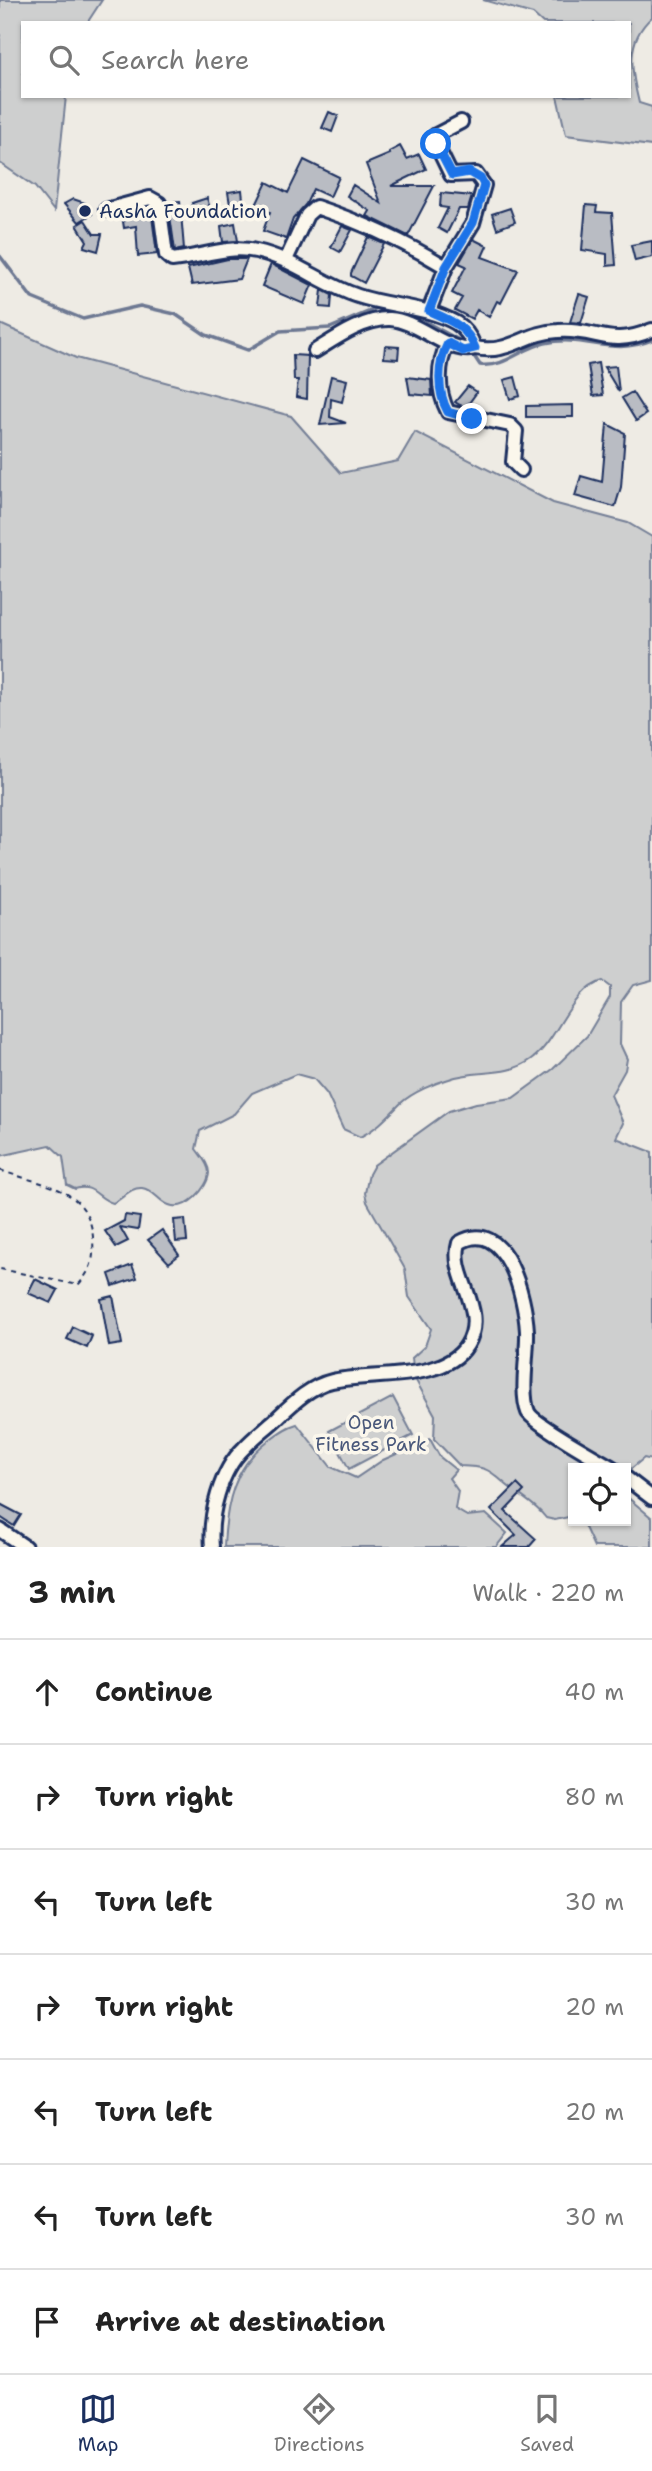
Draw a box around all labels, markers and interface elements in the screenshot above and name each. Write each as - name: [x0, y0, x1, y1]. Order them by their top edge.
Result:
- search box: [21, 21, 631, 98]
- icon: search: [45, 41, 83, 79]
- text: Search here: [101, 42, 250, 77]
- route start: [420, 128, 451, 159]
- place label: Aasha Foundation: [99, 199, 267, 224]
- marker: Aasha Foundation: [77, 203, 93, 219]
- route end: [456, 403, 487, 434]
- park label: Open Fitness Park: [315, 1410, 427, 1457]
- map controls: [568, 1463, 631, 1526]
- button: locate: [568, 1463, 631, 1526]
- text: 3 min: [28, 1572, 115, 1613]
- text: Walk · 220 m: [472, 1578, 624, 1608]
- icon: ahead: [28, 1673, 66, 1711]
- text: Continue: [95, 1674, 213, 1709]
- text: 40 m: [564, 1677, 624, 1707]
- icon: right: [28, 1778, 66, 1816]
- text: Turn right: [95, 1779, 233, 1814]
- text: 80 m: [565, 1782, 624, 1812]
- icon: left: [28, 1883, 66, 1921]
- text: Turn left: [95, 1884, 212, 1919]
- text: 30 m: [565, 1887, 624, 1917]
- icon: right: [28, 1988, 66, 2026]
- text: Turn right: [95, 1989, 233, 2024]
- text: 20 m: [565, 1992, 624, 2022]
- icon: left: [28, 2093, 66, 2131]
- text: Turn left: [95, 2094, 212, 2129]
- text: 20 m: [565, 2097, 624, 2127]
- icon: left: [28, 2198, 66, 2236]
- text: Turn left: [95, 2199, 212, 2234]
- text: 30 m: [565, 2202, 624, 2232]
- icon: arrive: [28, 2303, 66, 2341]
- text: Arrive at destination: [95, 2304, 385, 2339]
- tab: Map: [78, 2390, 118, 2457]
- tab: Directions: [274, 2390, 365, 2457]
- tab: Saved: [520, 2390, 574, 2457]

